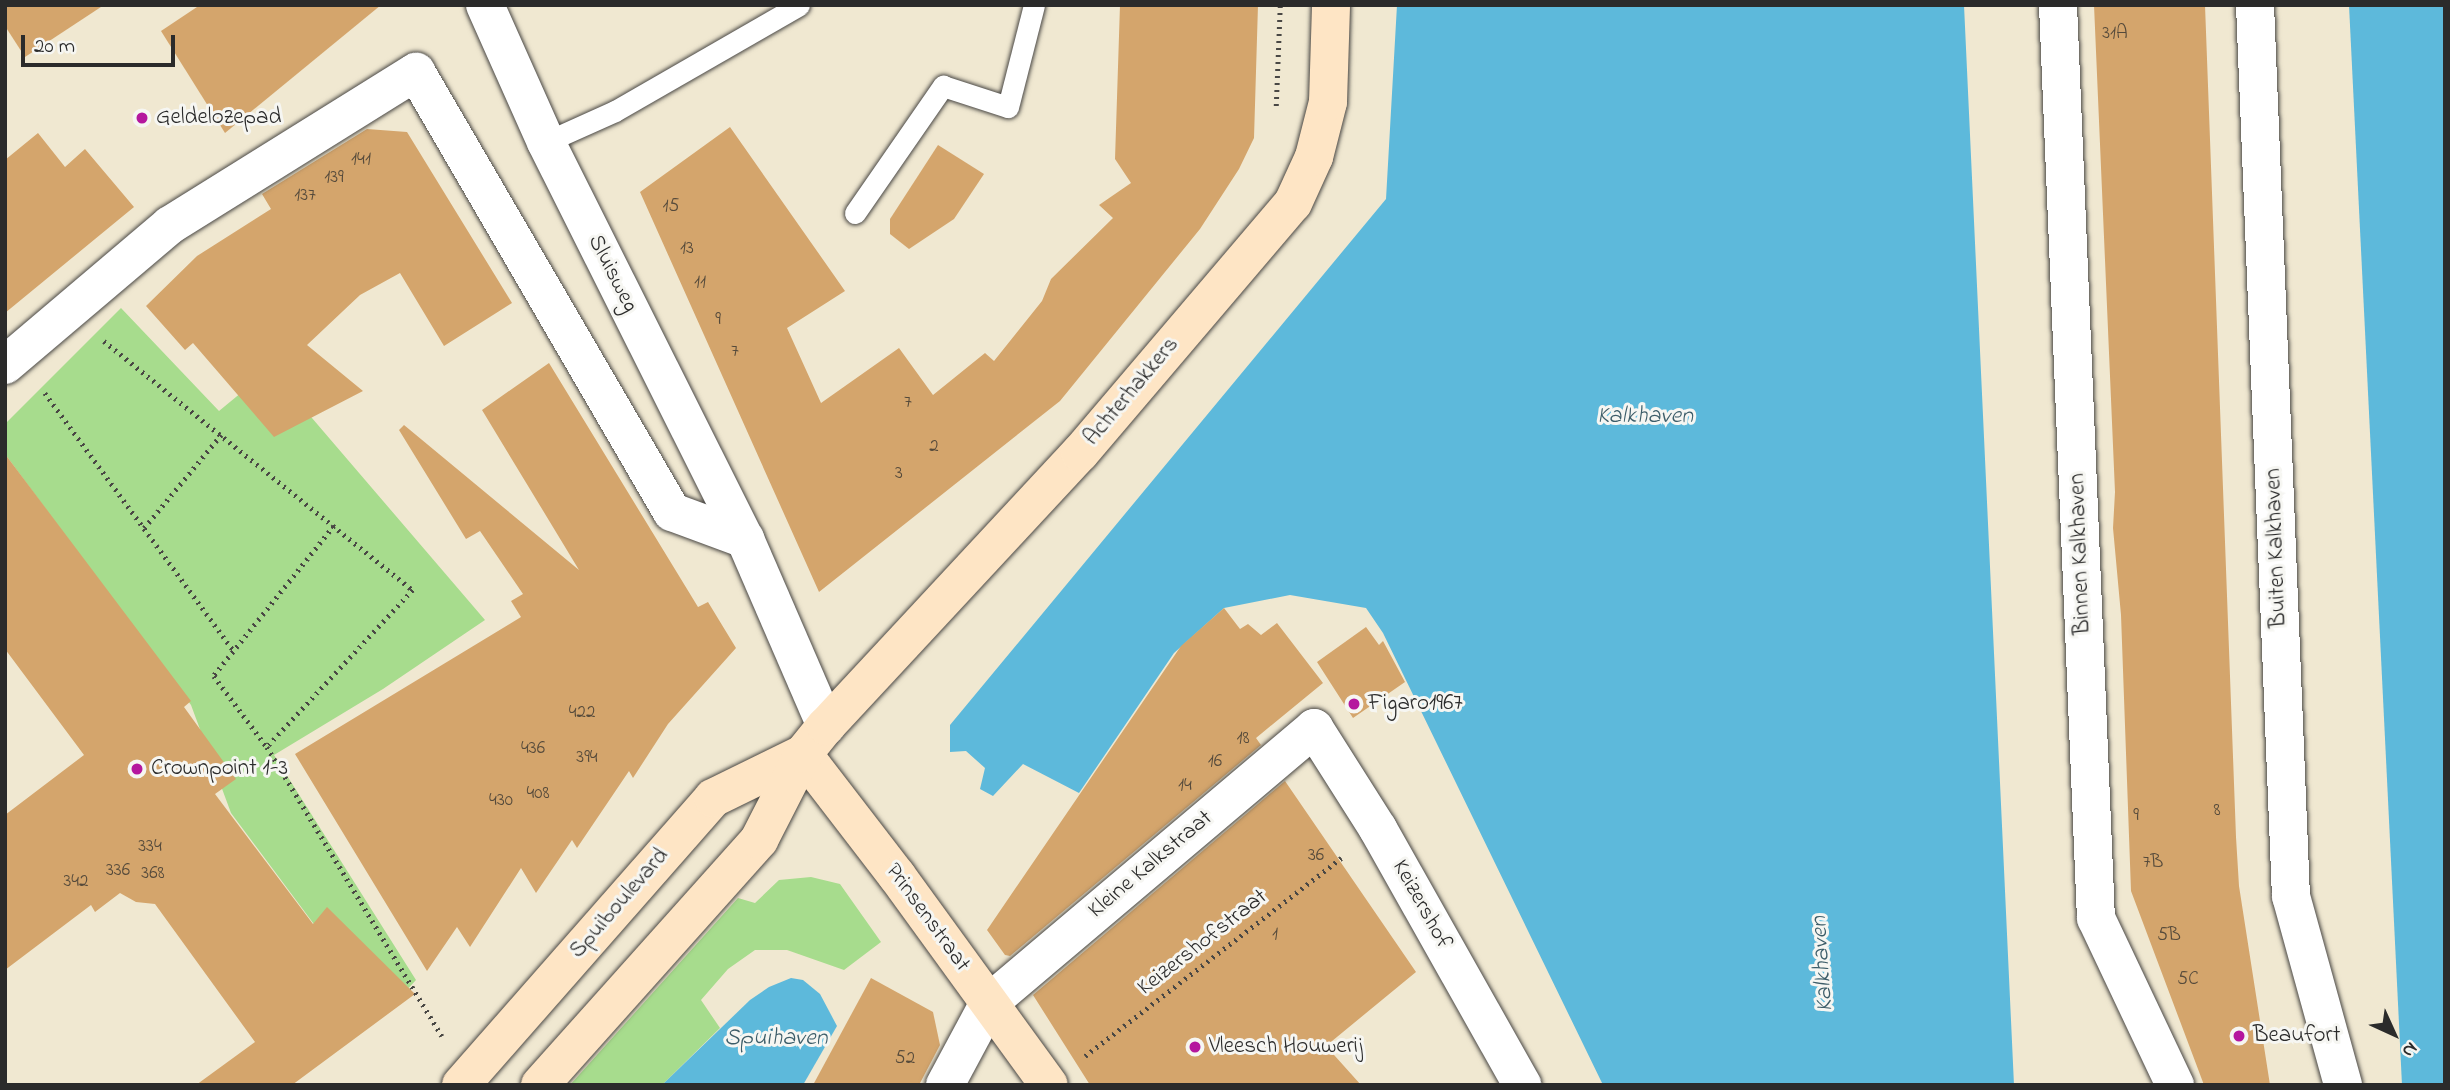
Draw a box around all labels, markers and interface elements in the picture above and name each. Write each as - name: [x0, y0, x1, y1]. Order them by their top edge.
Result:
- scale bar: [24, 21, 178, 65]
- house number: 31A: [2102, 23, 2128, 45]
- text: 20 m: [34, 32, 75, 62]
- place label: Geldelozepad: [156, 104, 281, 132]
- marker: Geldelozepad: [134, 110, 150, 126]
- house number: 141: [351, 149, 371, 171]
- house number: 139: [324, 167, 344, 189]
- house number: 137: [294, 185, 316, 207]
- house number: 15: [663, 196, 679, 218]
- street label: Sluisweg: [581, 231, 643, 317]
- house number: 13: [680, 238, 694, 260]
- house number: 11: [694, 272, 706, 294]
- house number: 9: [715, 309, 721, 331]
- street label: Achterhakkers: [1079, 332, 1185, 452]
- house number: 7: [731, 341, 739, 363]
- house number: 7: [904, 392, 912, 414]
- water label: Kalkhaven: [1597, 403, 1693, 431]
- house number: 2: [929, 436, 939, 458]
- house number: 3: [895, 463, 903, 485]
- street label: Buiten Kalkhaven: [2260, 468, 2294, 628]
- street label: Binnen Kalkhaven: [2064, 473, 2098, 635]
- place label: Figaro1967: [1368, 690, 1463, 718]
- marker: Figaro1967: [1346, 696, 1362, 712]
- house number: 422: [569, 702, 595, 724]
- house number: 18: [1236, 728, 1250, 750]
- house number: 436: [521, 738, 545, 760]
- house number: 394: [576, 747, 598, 769]
- house number: 16: [1208, 751, 1222, 773]
- place label: Crownpoint 1-3: [151, 755, 288, 783]
- marker: Crownpoint 1-3: [129, 761, 145, 777]
- house number: 14: [1178, 775, 1192, 797]
- house number: 408: [526, 783, 550, 805]
- house number: 430: [489, 790, 513, 812]
- house number: 8: [2213, 800, 2221, 822]
- street label: Kleine Kalkstraat: [1083, 805, 1219, 925]
- house number: 9: [2133, 805, 2139, 827]
- house number: 334: [138, 836, 162, 858]
- street label: Spuiboulevard: [565, 843, 675, 965]
- house number: 36: [1308, 845, 1324, 867]
- house number: 7B: [2143, 852, 2163, 874]
- street label: Keizershof: [1385, 855, 1457, 955]
- street label: Prinsenstraat: [879, 859, 975, 977]
- house number: 336: [106, 860, 130, 882]
- house number: 368: [141, 863, 165, 885]
- house number: 342: [63, 871, 89, 893]
- street label: Keizershofstraat: [1133, 884, 1273, 1002]
- water label: Kalkhaven: [1805, 915, 1841, 1013]
- house number: 1: [1272, 924, 1278, 946]
- house number: 5B: [2157, 925, 2181, 947]
- house number: 5C: [2177, 969, 2199, 991]
- north arrow: [2359, 999, 2429, 1069]
- place label: Beaufort: [2253, 1022, 2340, 1050]
- water label: Spuihaven: [724, 1025, 828, 1053]
- marker: Beaufort: [2231, 1028, 2247, 1044]
- place label: Vleesch Houwerij: [1209, 1033, 1363, 1061]
- text: N: [2395, 1035, 2423, 1063]
- marker: Vleesch Houwerij: [1187, 1039, 1203, 1055]
- house number: 52: [895, 1048, 915, 1070]

